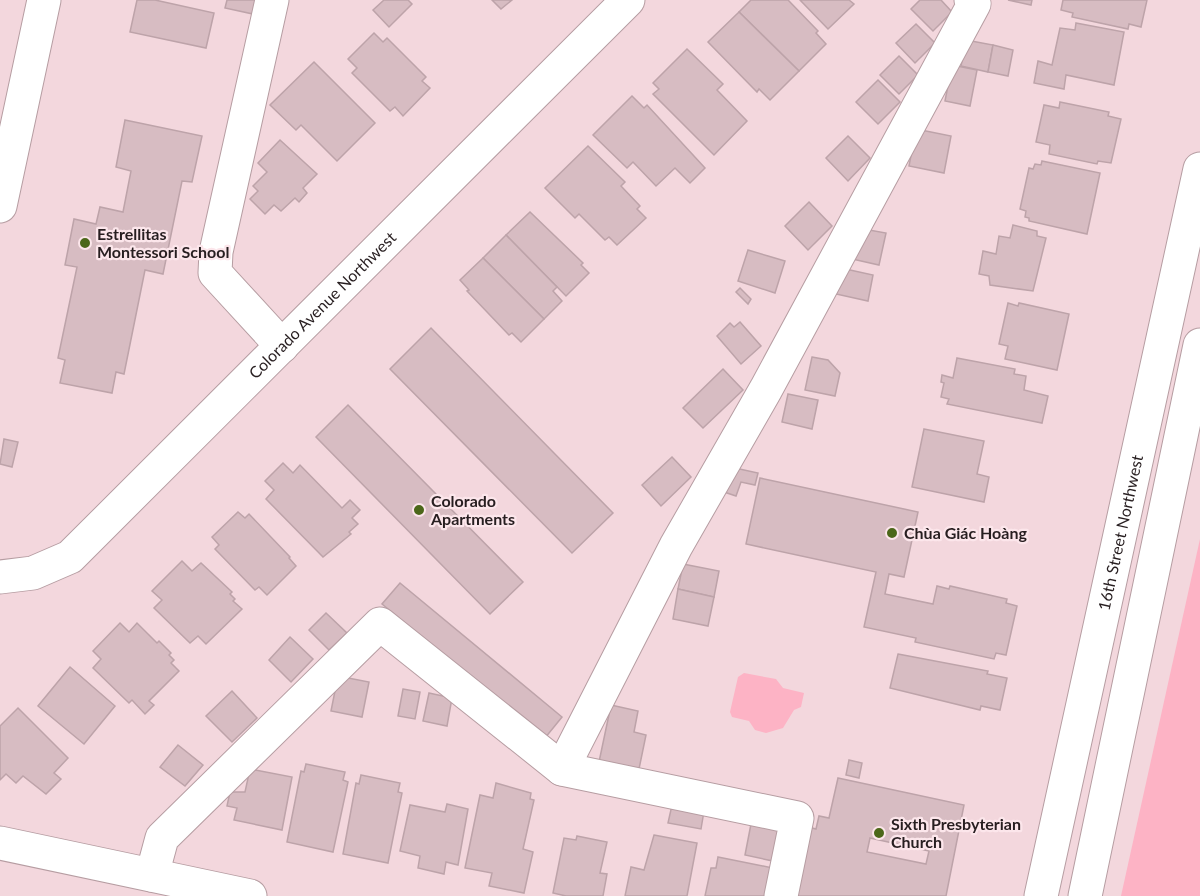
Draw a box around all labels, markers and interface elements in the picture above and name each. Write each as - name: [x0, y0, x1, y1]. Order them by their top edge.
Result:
- place label: Estrellitas Montessori School: [97, 224, 229, 261]
- street label: Colorado Avenue Northwest: [244, 227, 400, 382]
- marker: Estrellitas Montessori School: [78, 236, 92, 250]
- street label: 16th Street Northwest: [1094, 453, 1146, 612]
- place label: Colorado Apartments: [430, 491, 515, 528]
- marker: Colorado Apartments: [412, 503, 426, 517]
- place label: Chùa Giác Hoàng: [904, 523, 1027, 542]
- marker: Chùa Giác Hoàng: [885, 526, 899, 540]
- place label: Sixth Presbyterian Church: [891, 814, 1021, 851]
- marker: Sixth Presbyterian Church: [872, 826, 886, 840]

